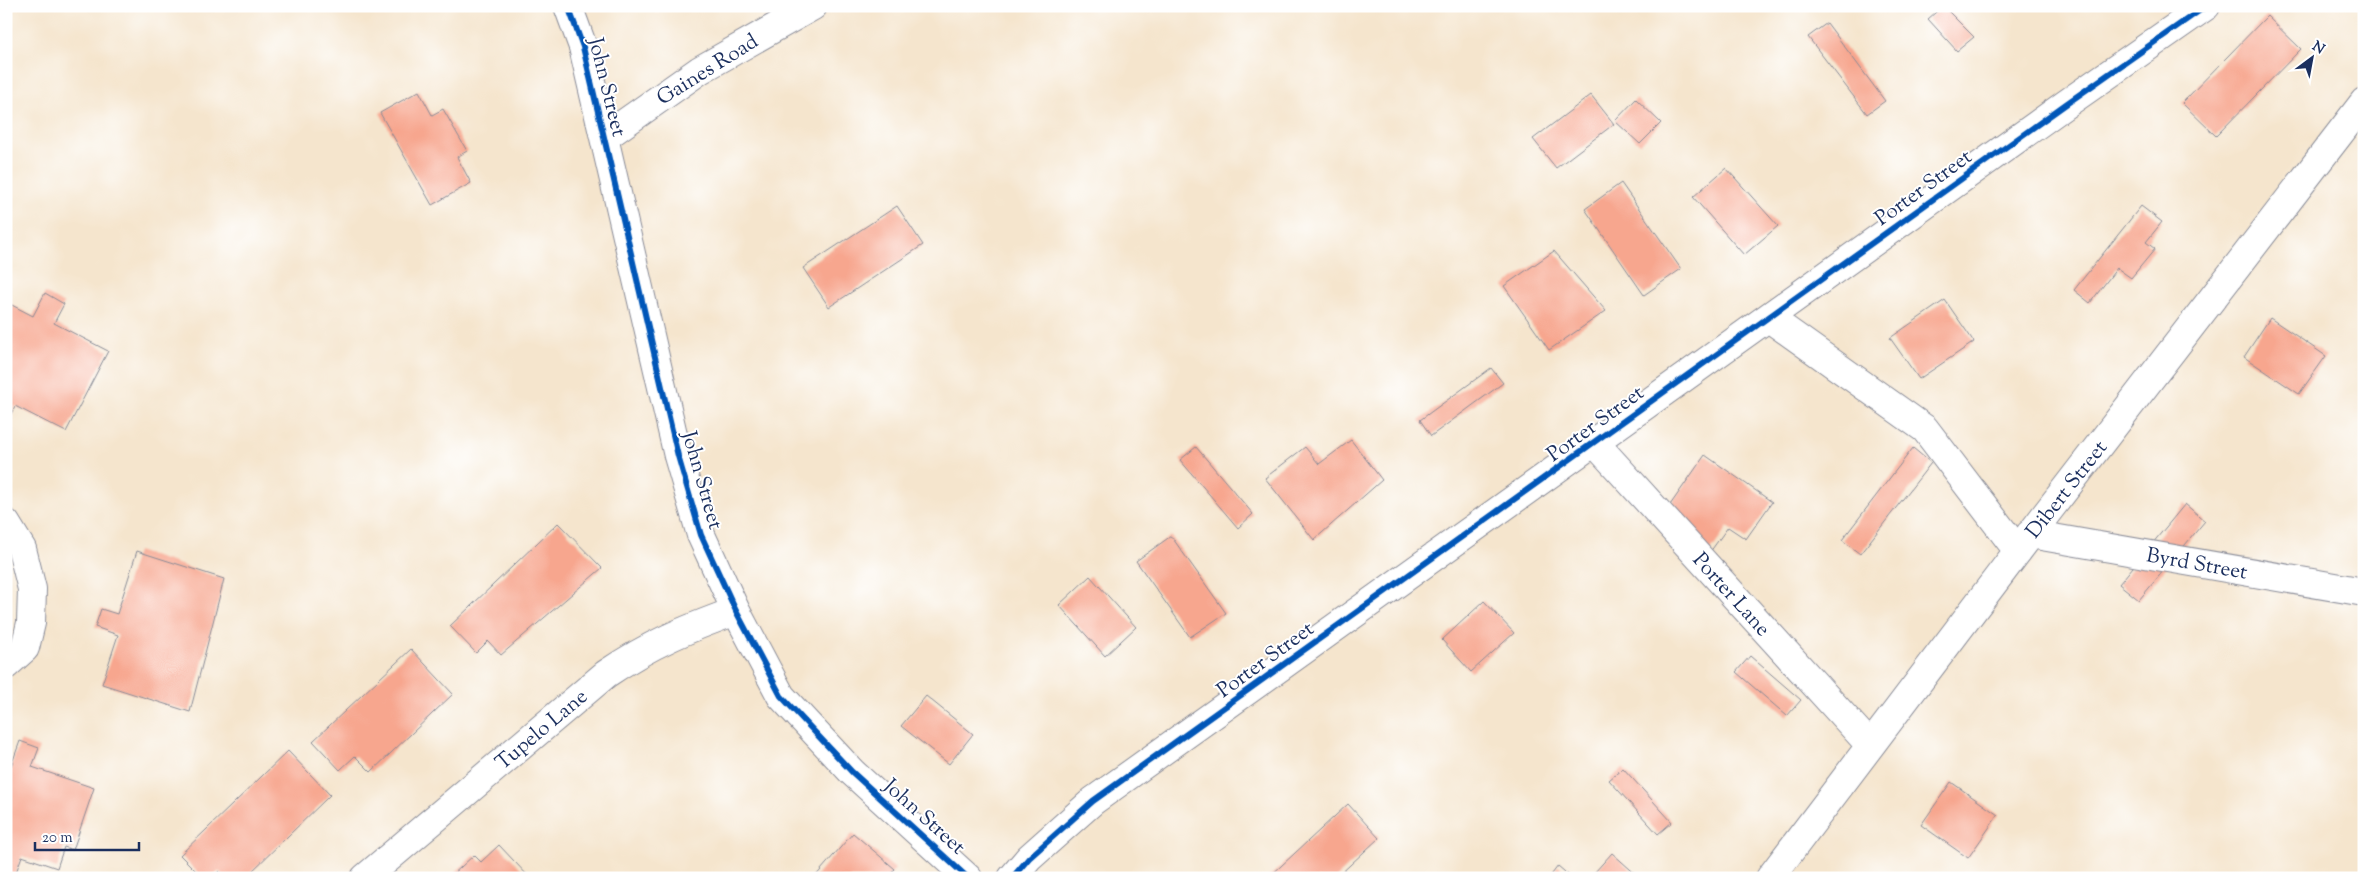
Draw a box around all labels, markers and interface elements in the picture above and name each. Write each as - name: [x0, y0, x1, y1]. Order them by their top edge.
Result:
- street label: Gaines Road: [651, 28, 765, 114]
- north arrow: [2288, 32, 2338, 82]
- street label: John Street: [579, 34, 633, 140]
- text: N: [2308, 37, 2328, 60]
- street label: Porter Street: [1869, 143, 1979, 234]
- street label: Porter Street: [1541, 379, 1651, 470]
- street label: John Street: [672, 427, 729, 533]
- street label: Dibert Street: [2020, 435, 2116, 546]
- street label: Byrd Street: [2144, 541, 2250, 589]
- street label: Porter Lane: [1685, 547, 1776, 644]
- street label: Porter Street: [1211, 615, 1321, 706]
- street label: Tupelo Lane: [490, 683, 595, 778]
- street label: John Street: [875, 772, 971, 862]
- scale bar: [35, 819, 139, 851]
- text: 20 m: [42, 828, 73, 849]

